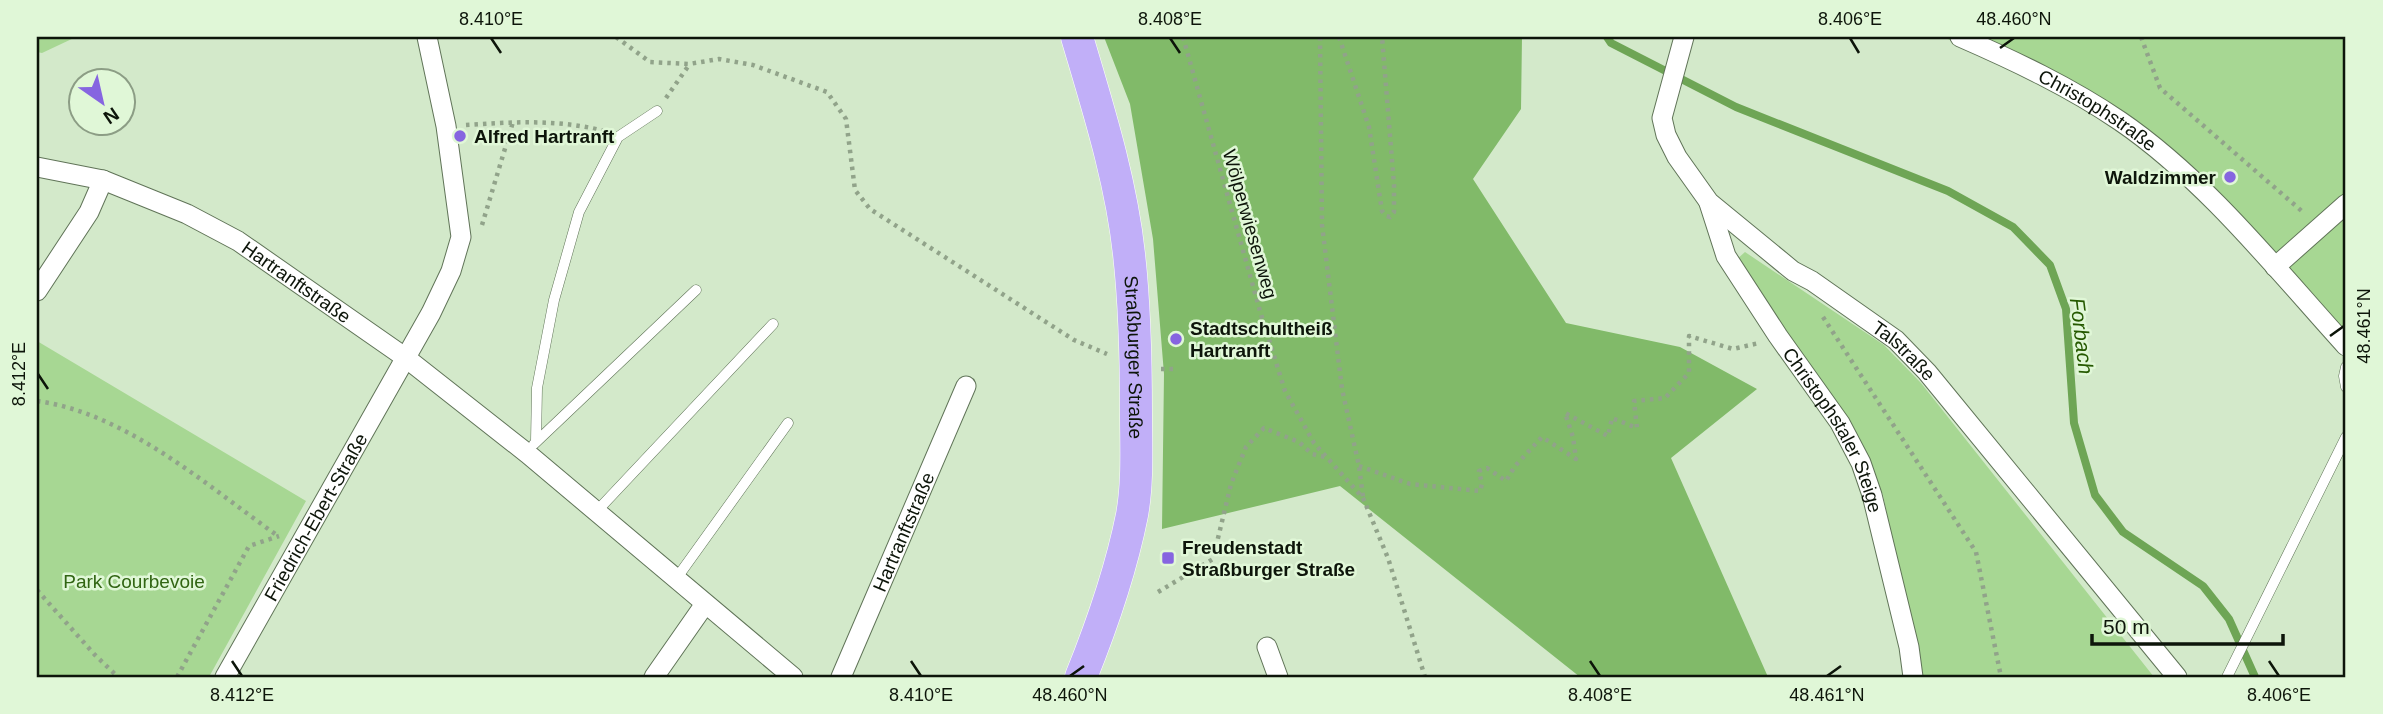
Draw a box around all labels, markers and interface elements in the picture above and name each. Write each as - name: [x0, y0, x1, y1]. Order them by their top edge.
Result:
- text: 8.410°E: [459, 9, 523, 29]
- text: 8.408°E: [1138, 9, 1202, 29]
- text: 8.406°E: [1818, 9, 1882, 29]
- text: 48.460°N: [1976, 9, 2052, 29]
- street label: Christophstraße: [2035, 65, 2161, 155]
- north arrow: [66, 66, 136, 136]
- text: N: [100, 103, 123, 128]
- place label: Alfred Hartranft: [474, 126, 615, 147]
- marker: Alfred Hartranft: [452, 128, 468, 144]
- street label: Wölperwiesenweg: [1219, 147, 1281, 301]
- place label: Waldzimmer: [2105, 167, 2217, 188]
- marker: Waldzimmer: [2222, 169, 2238, 185]
- street label: Hartranftstraße: [238, 237, 355, 327]
- street label: Straßburger Straße: [1121, 275, 1147, 439]
- text: 48.461°N: [2354, 288, 2374, 364]
- water label: Forbach: [2066, 296, 2098, 376]
- street label: Talstraße: [1869, 316, 1940, 384]
- place label: Stadtschultheiß Hartranft: [1190, 318, 1333, 361]
- marker: Stadtschultheiß Hartranft: [1168, 331, 1184, 347]
- text: 8.412°E: [9, 342, 29, 406]
- street label: Christophstaler Steige: [1779, 343, 1886, 515]
- street label: Friedrich-Ebert-Straße: [260, 429, 371, 604]
- street label: Hartranftstraße: [868, 469, 938, 595]
- place label: Freudenstadt Straßburger Straße: [1182, 537, 1355, 580]
- marker: Freudenstadt Straßburger Straße: [1160, 550, 1176, 566]
- park label: Park Courbevoie: [63, 571, 205, 592]
- scale bar: [2092, 602, 2283, 646]
- text: 50 m: [2103, 615, 2150, 638]
- text: 8.412°E: [210, 685, 274, 705]
- text: 8.410°E: [889, 685, 953, 705]
- text: 48.460°N: [1032, 685, 1108, 705]
- text: 8.408°E: [1568, 685, 1632, 705]
- text: 48.461°N: [1789, 685, 1865, 705]
- text: 8.406°E: [2247, 685, 2311, 705]

